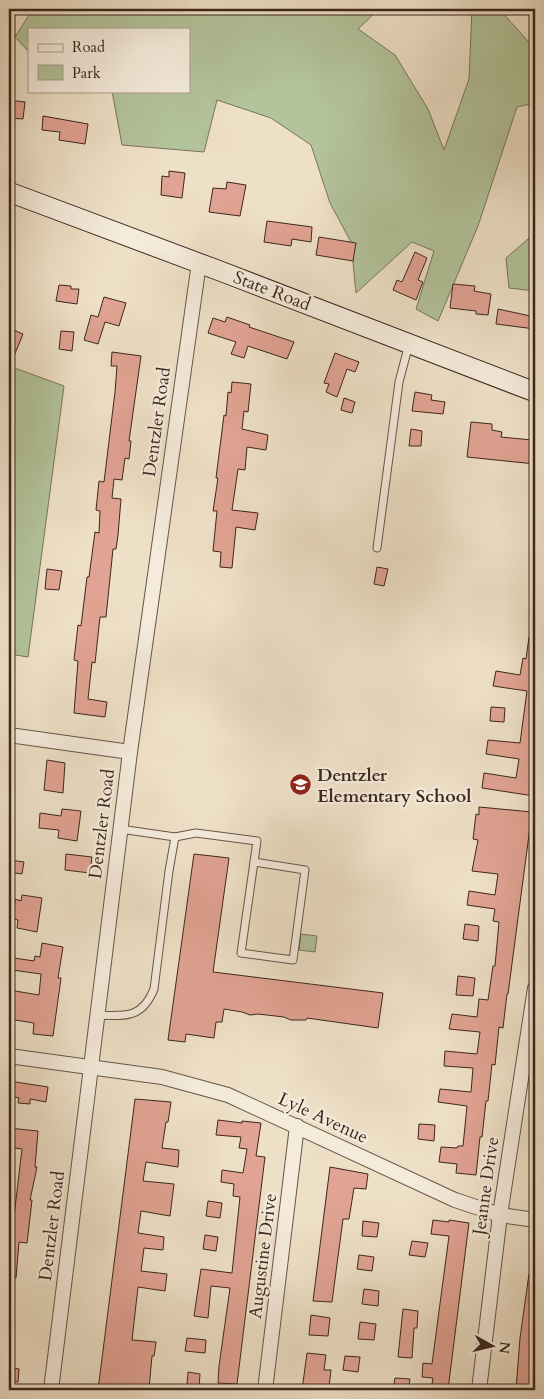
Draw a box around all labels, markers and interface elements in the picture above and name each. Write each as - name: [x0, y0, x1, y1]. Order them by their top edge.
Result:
- legend: [28, 28, 190, 92]
- text: Road: [72, 37, 105, 57]
- text: Park: [72, 63, 101, 83]
- street label: State Road: [230, 265, 315, 317]
- street label: Dentzler Road: [137, 365, 177, 478]
- place label: Dentzler Elementary School: [317, 763, 471, 809]
- street label: Dentzler Road: [83, 767, 121, 880]
- school or university icon: Dentzler Elementary School: [289, 773, 313, 797]
- street label: Lyle Avenue: [274, 1086, 372, 1150]
- street label: Jeanne Drive: [466, 1135, 505, 1240]
- street label: Dentzler Road: [33, 1169, 71, 1282]
- street label: Augustine Drive: [243, 1192, 283, 1320]
- north arrow: [466, 1322, 516, 1372]
- text: N: [494, 1340, 515, 1355]

